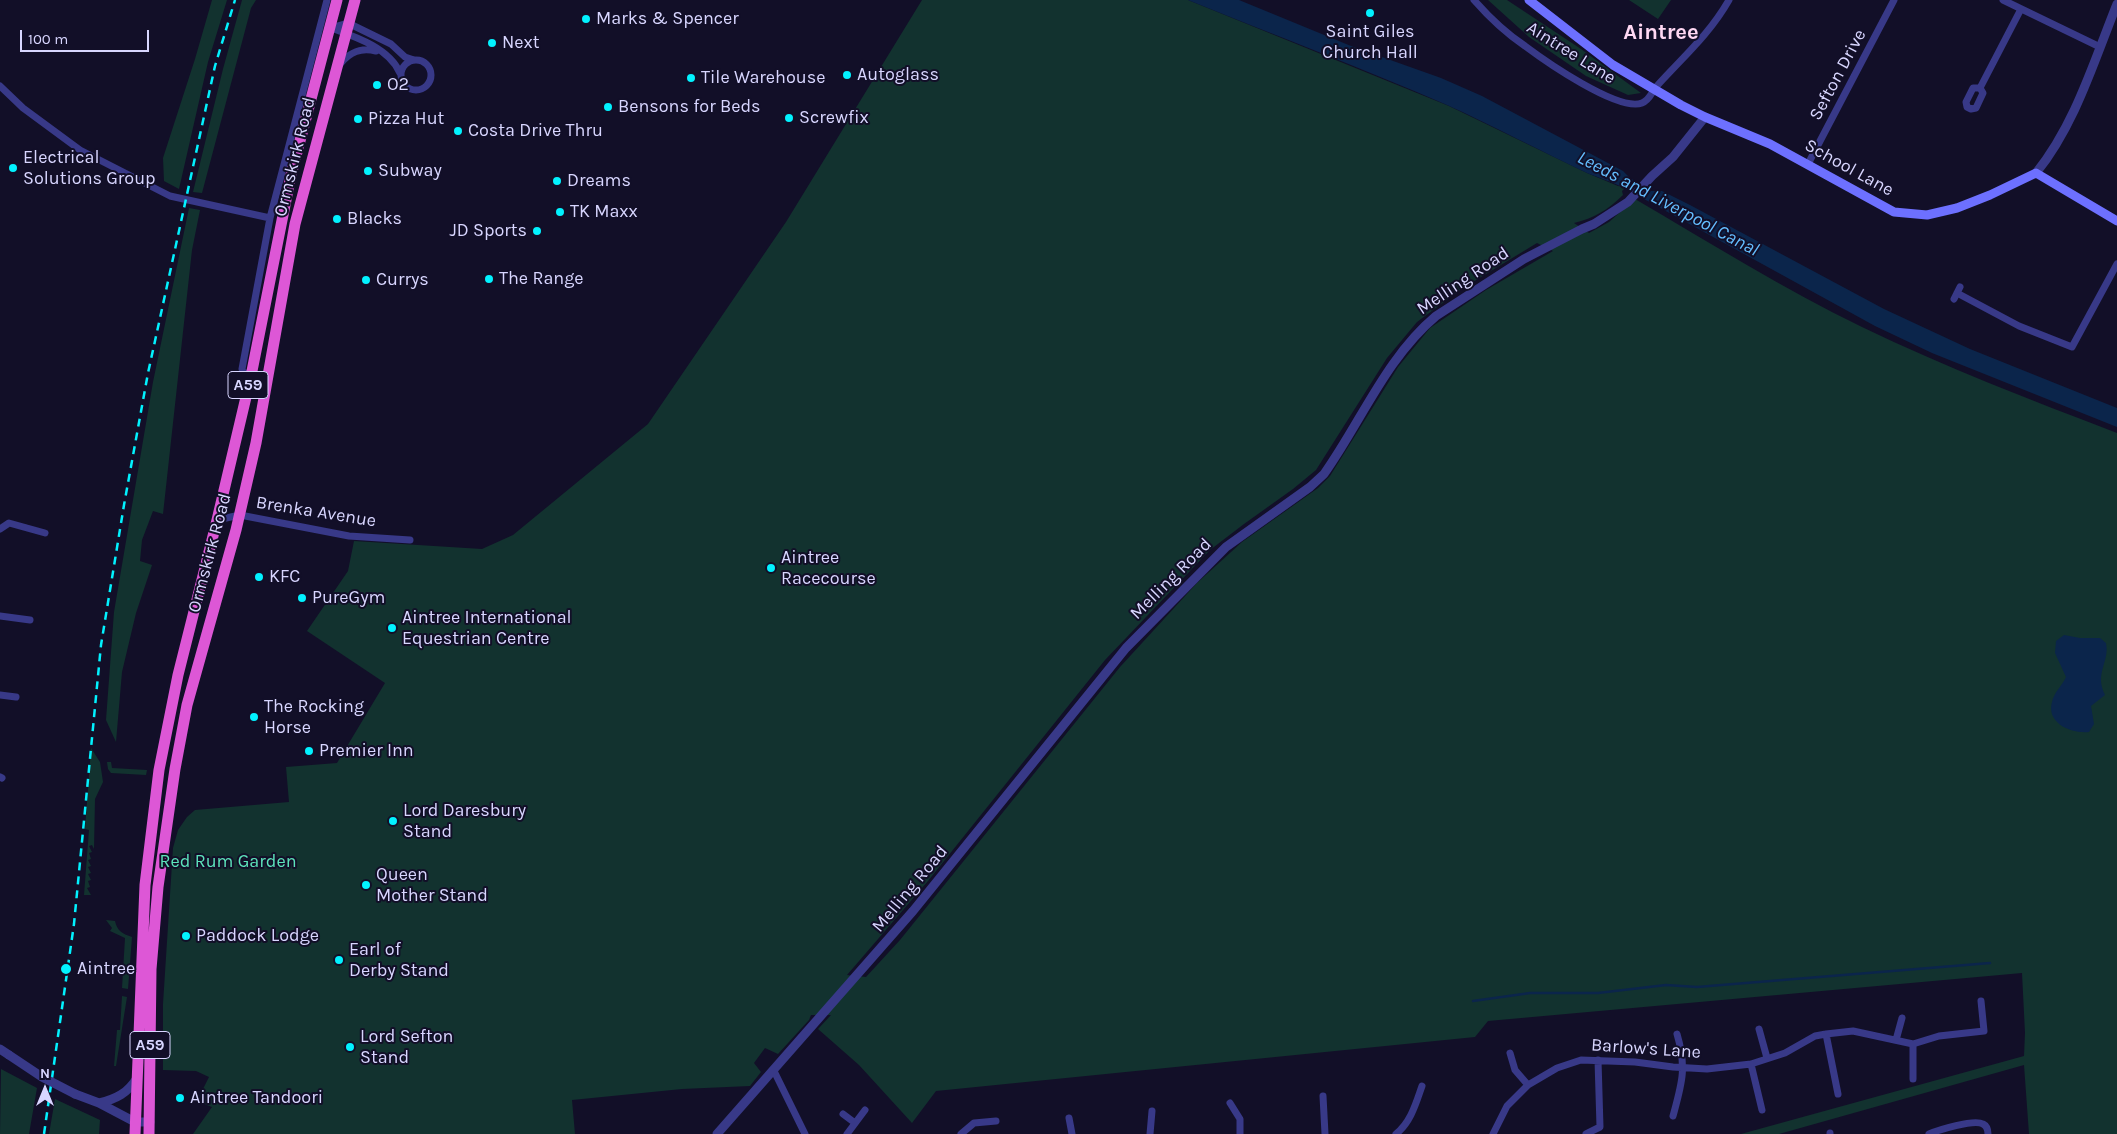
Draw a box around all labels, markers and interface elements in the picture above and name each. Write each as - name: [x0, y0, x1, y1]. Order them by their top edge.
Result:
- marker: Saint Giles Church Hall: [1364, 7, 1376, 19]
- place label: Marks & Spencer: [596, 8, 739, 30]
- marker: Marks & Spencer: [580, 13, 592, 25]
- street label: Aintree Lane: [1522, 17, 1620, 89]
- scale bar: [22, 20, 151, 52]
- district label: Aintree: [1623, 20, 1699, 46]
- place label: Saint Giles Church Hall: [1322, 21, 1418, 64]
- street label: Sefton Drive: [1805, 26, 1871, 124]
- text: 100 m: [28, 30, 68, 48]
- place label: Next: [502, 32, 540, 54]
- marker: Next: [486, 37, 498, 49]
- place label: Autoglass: [857, 64, 939, 86]
- place label: Tile Warehouse: [701, 67, 825, 89]
- marker: Autoglass: [841, 69, 853, 81]
- marker: Tile Warehouse: [685, 72, 697, 84]
- place label: O2: [387, 74, 409, 96]
- marker: O2: [371, 79, 383, 91]
- street label: Ormskirk Road: [270, 95, 320, 219]
- place label: Bensons for Beds: [618, 96, 761, 118]
- marker: Bensons for Beds: [602, 101, 614, 113]
- place label: Screwfix: [799, 107, 869, 129]
- place label: Pizza Hut: [368, 108, 444, 130]
- marker: Screwfix: [783, 112, 795, 124]
- marker: Pizza Hut: [352, 113, 364, 125]
- place label: Costa Drive Thru: [468, 120, 603, 142]
- marker: Costa Drive Thru: [452, 125, 464, 137]
- street label: School Lane: [1801, 135, 1897, 201]
- water label: Leeds and Liverpool Canal: [1573, 146, 1763, 262]
- place label: Electrical Solutions Group: [23, 147, 156, 190]
- place label: Subway: [378, 160, 442, 182]
- marker: Electrical Solutions Group: [7, 162, 19, 174]
- marker: Subway: [362, 165, 374, 177]
- place label: Dreams: [567, 170, 631, 192]
- marker: Dreams: [551, 175, 563, 187]
- place label: TK Maxx: [570, 201, 638, 223]
- marker: TK Maxx: [554, 206, 566, 218]
- place label: Blacks: [347, 208, 402, 230]
- marker: Blacks: [331, 213, 343, 225]
- place label: JD Sports: [450, 220, 527, 242]
- marker: JD Sports: [531, 225, 543, 237]
- street label: Melling Road: [1413, 242, 1513, 320]
- place label: The Range: [499, 268, 584, 290]
- place label: Currys: [376, 269, 429, 291]
- marker: The Range: [483, 273, 495, 285]
- marker: Currys: [360, 274, 372, 286]
- road number: A59: [228, 372, 268, 398]
- street label: Ormskirk Road: [184, 491, 236, 615]
- street label: Brenka Avenue: [254, 492, 378, 532]
- street label: Melling Road: [1126, 534, 1216, 624]
- place label: Aintree Racecourse: [781, 547, 876, 590]
- marker: Aintree Racecourse: [765, 562, 777, 574]
- place label: KFC: [269, 566, 300, 588]
- marker: KFC: [253, 571, 265, 583]
- place label: PureGym: [312, 587, 385, 609]
- marker: PureGym: [296, 592, 308, 604]
- place label: Aintree International Equestrian Centre: [402, 607, 572, 650]
- marker: Aintree International Equestrian Centre: [386, 622, 398, 634]
- place label: The Rocking Horse: [264, 696, 364, 739]
- marker: The Rocking Horse: [248, 711, 260, 723]
- place label: Premier Inn: [319, 740, 414, 762]
- marker: Premier Inn: [303, 745, 315, 757]
- place label: Lord Daresbury Stand: [403, 800, 526, 842]
- marker: Lord Daresbury Stand: [387, 815, 399, 827]
- street label: Melling Road: [867, 841, 953, 937]
- park label: Red Rum Garden: [159, 851, 297, 873]
- place label: Queen Mother Stand: [376, 864, 488, 906]
- marker: Queen Mother Stand: [360, 879, 372, 891]
- place label: Paddock Lodge: [196, 925, 319, 947]
- marker: Paddock Lodge: [180, 930, 192, 942]
- place label: Earl of Derby Stand: [349, 939, 449, 982]
- marker: Earl of Derby Stand: [333, 954, 345, 966]
- place label: Aintree: [77, 958, 135, 980]
- marker: Aintree: [59, 962, 73, 976]
- place label: Lord Sefton Stand: [360, 1026, 453, 1068]
- road number: A59: [130, 1032, 170, 1058]
- street label: Barlow's Lane: [1590, 1034, 1702, 1064]
- marker: Lord Sefton Stand: [344, 1041, 356, 1053]
- north arrow: [20, 1064, 70, 1114]
- text: N: [40, 1065, 50, 1082]
- place label: Aintree Tandoori: [190, 1087, 323, 1109]
- marker: Aintree Tandoori: [174, 1092, 186, 1104]

